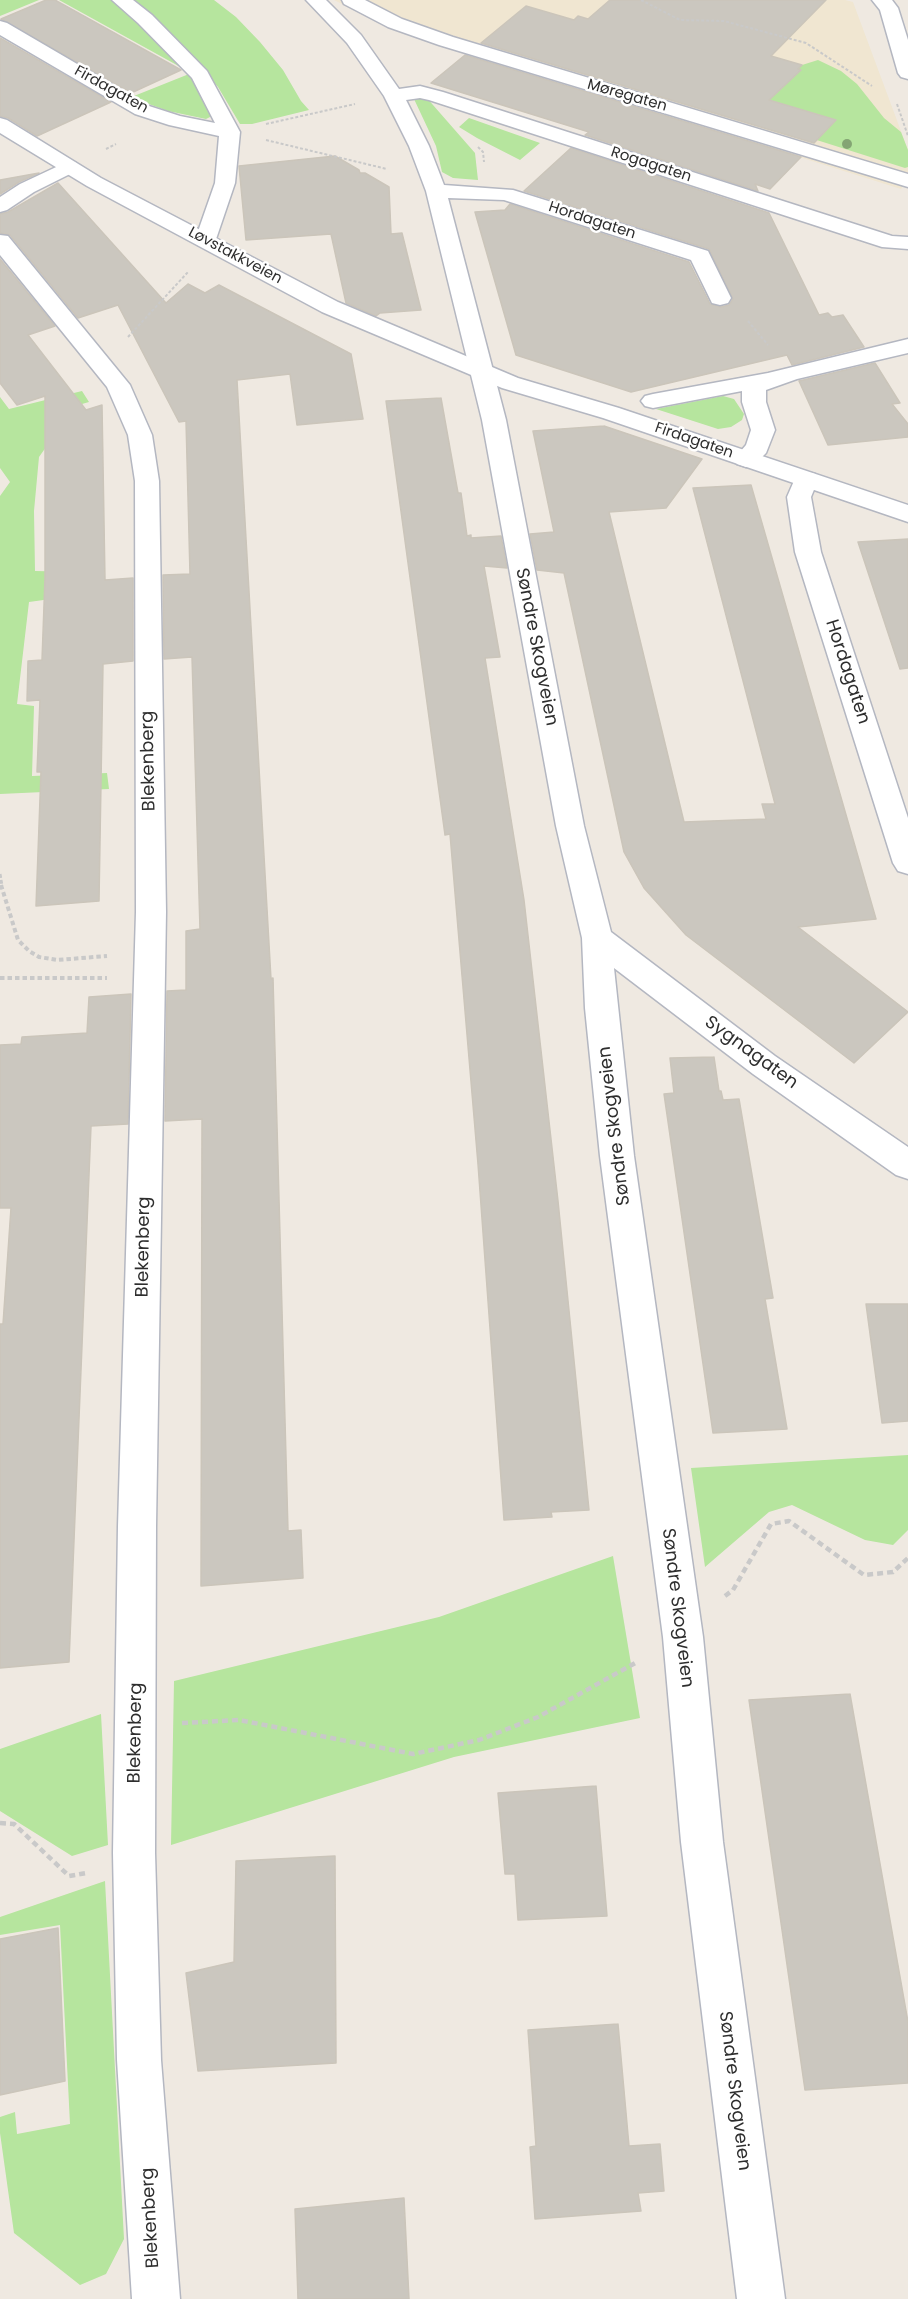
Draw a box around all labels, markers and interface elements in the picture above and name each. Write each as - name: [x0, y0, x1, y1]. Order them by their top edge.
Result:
- street label: Firdagaten: [71, 62, 151, 118]
- street label: Møregaten: [585, 76, 669, 116]
- street label: Rogagaten: [608, 144, 694, 186]
- street label: Hordagaten: [546, 198, 638, 244]
- street label: Løvstakkveien: [185, 224, 285, 288]
- street label: Firdagaten: [652, 419, 736, 463]
- street label: Søndre Skogveien: [510, 566, 562, 728]
- street label: Hordagaten: [820, 617, 874, 727]
- street label: Blekenberg: [137, 710, 161, 812]
- street label: Sygnagaten: [700, 1012, 802, 1094]
- street label: Søndre Skogveien: [595, 1045, 635, 1207]
- street label: Blekenberg: [132, 1196, 156, 1298]
- street label: Søndre Skogveien: [657, 1527, 697, 1689]
- street label: Blekenberg: [124, 1682, 148, 1784]
- street label: Søndre Skogveien: [714, 2010, 754, 2172]
- street label: Blekenberg: [138, 2167, 164, 2269]

